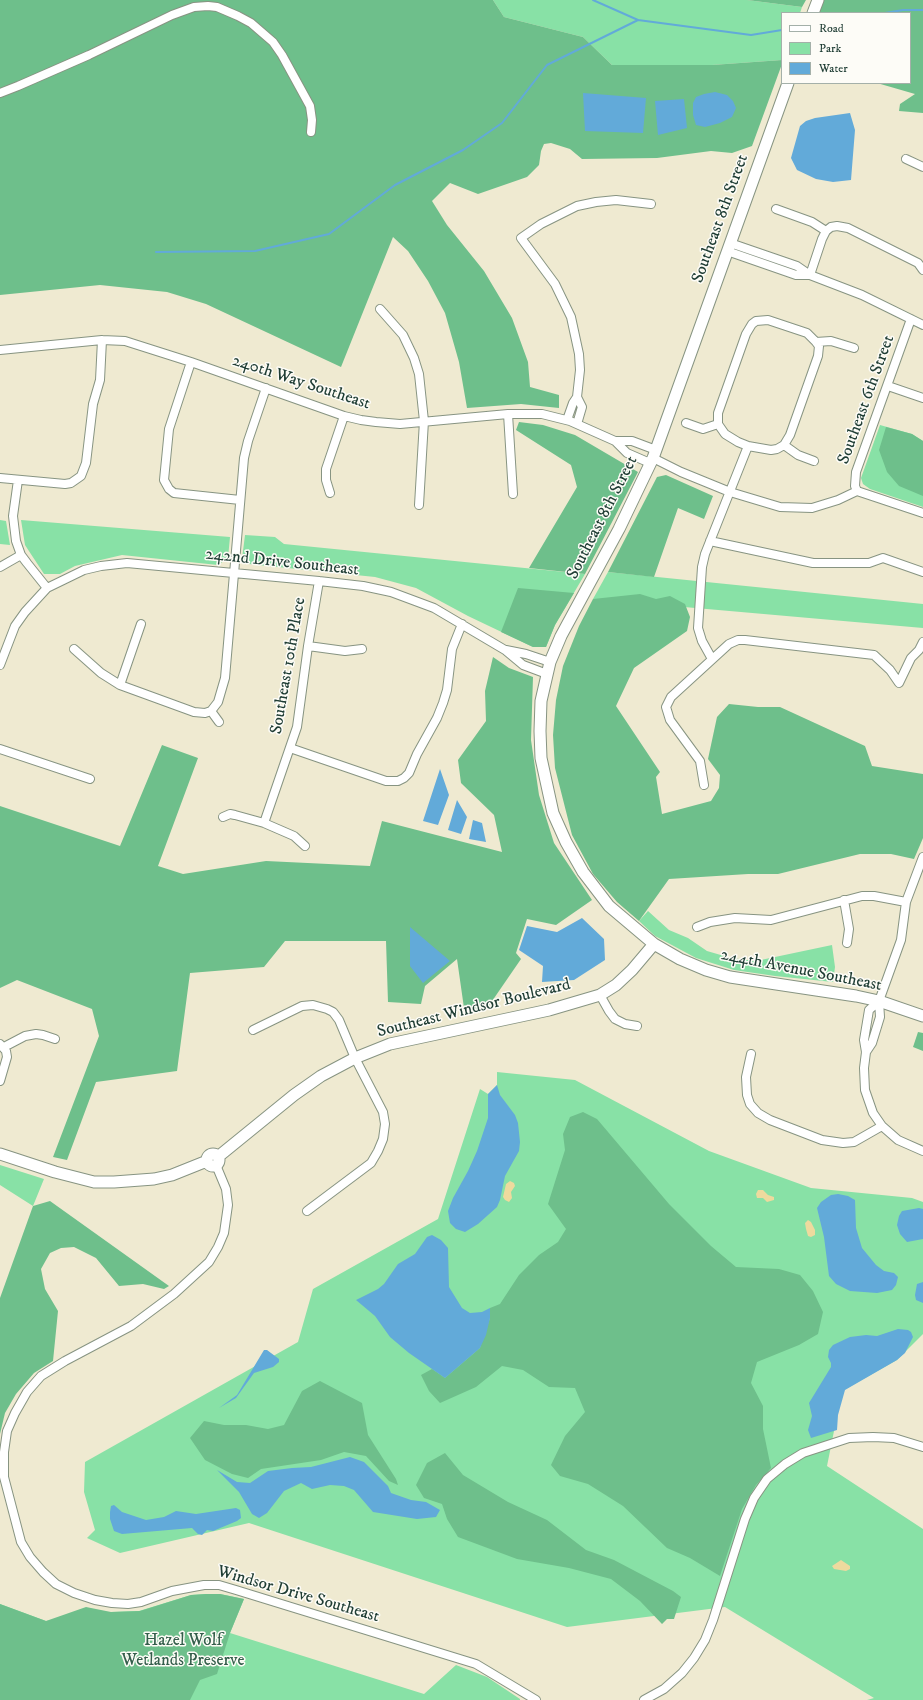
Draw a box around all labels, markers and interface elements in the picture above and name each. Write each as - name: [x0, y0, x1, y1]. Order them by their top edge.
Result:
- legend: [781, 12, 911, 84]
- text: Road: [819, 21, 844, 36]
- text: Park: [819, 41, 841, 56]
- text: Water: [819, 61, 848, 76]
- street label: Southeast 8th Street: [688, 152, 754, 286]
- street label: Southeast 6th Street: [834, 333, 900, 467]
- street label: 240th Way Southeast: [229, 351, 373, 415]
- street label: Southeast 8th Street: [563, 453, 643, 583]
- street label: 242nd Drive Southeast: [204, 545, 360, 581]
- street label: Southeast 10th Place: [267, 596, 311, 736]
- street label: 244th Avenue Southeast: [719, 945, 883, 997]
- street label: Southeast Windsor Boulevard: [375, 975, 573, 1043]
- street label: Windsor Drive Southeast: [215, 1562, 381, 1628]
- park label: Hazel Wolf Wetlands Preserve: [121, 1631, 245, 1671]

